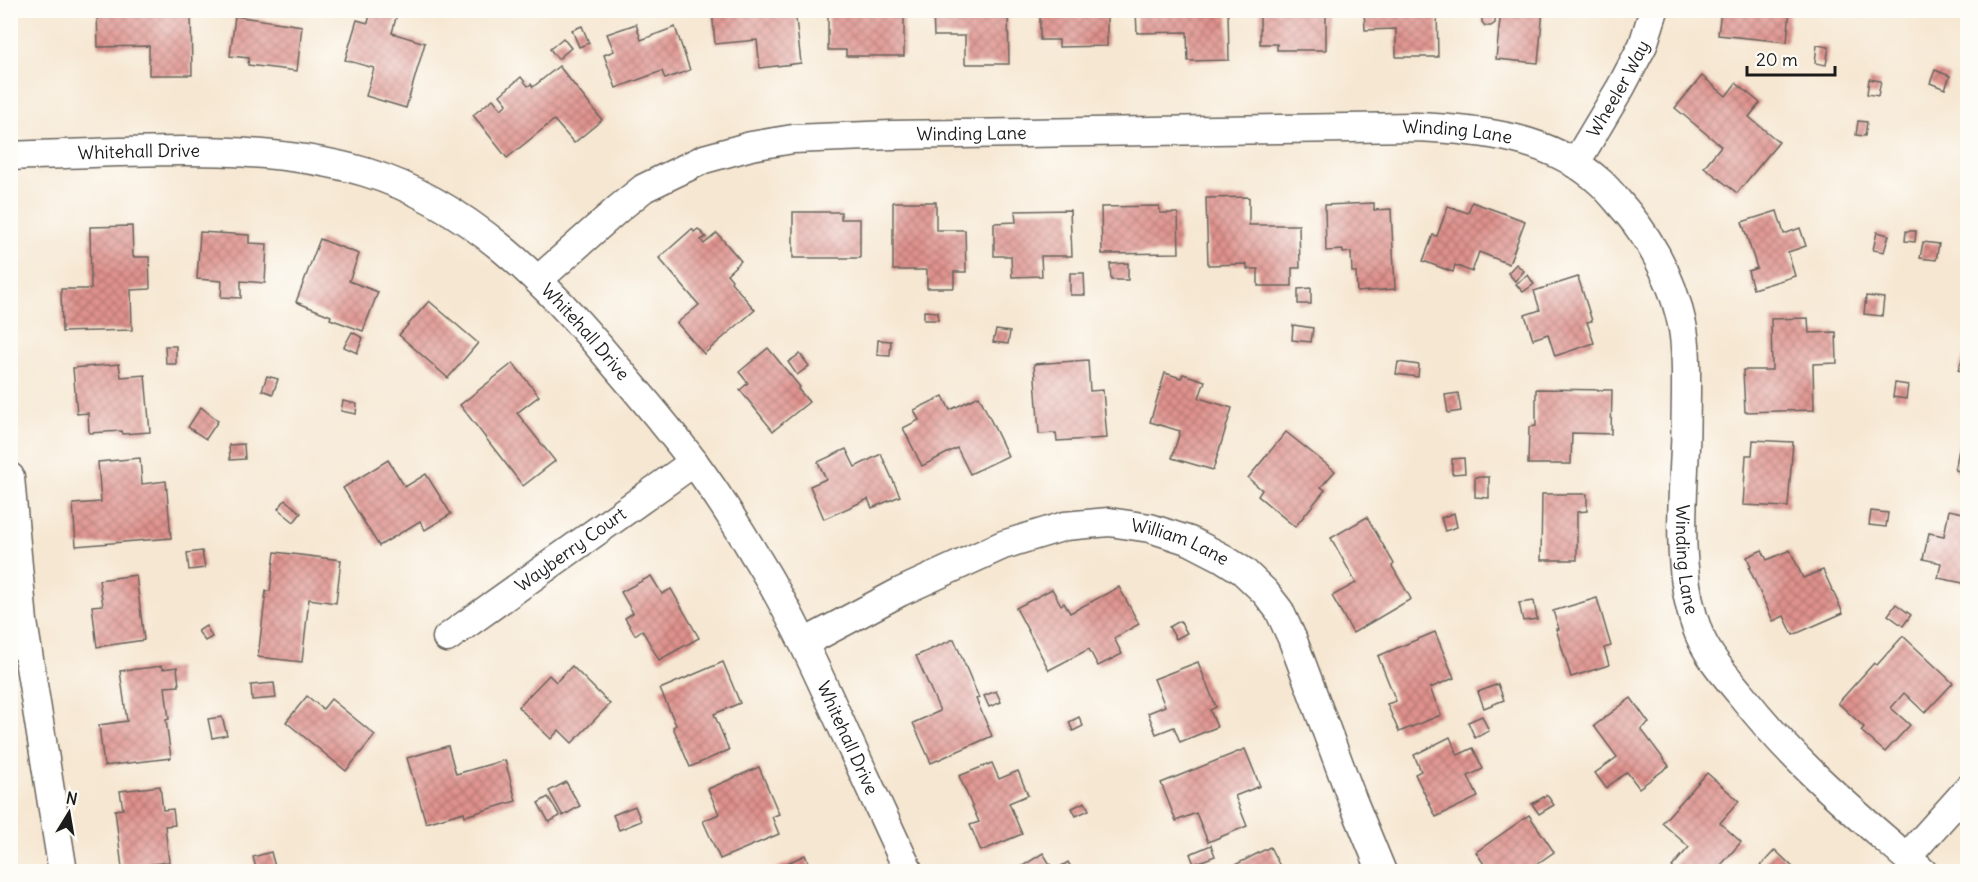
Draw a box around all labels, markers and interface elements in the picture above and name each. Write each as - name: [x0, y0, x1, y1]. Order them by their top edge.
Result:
- street label: Wheeler Way: [1582, 36, 1655, 141]
- scale bar: [1747, 39, 1836, 77]
- text: 20 m: [1756, 48, 1798, 71]
- street label: Winding Lane: [1402, 115, 1515, 149]
- street label: Winding Lane: [916, 121, 1027, 146]
- street label: Whitehall Drive: [77, 139, 200, 165]
- street label: Whitehall Drive: [536, 278, 635, 385]
- street label: Wayberry Court: [511, 502, 630, 597]
- street label: Winding Lane: [1671, 504, 1704, 617]
- street label: William Lane: [1130, 513, 1234, 570]
- street label: Whitehall Drive: [812, 678, 884, 798]
- north arrow: [39, 783, 99, 843]
- text: N: [65, 787, 79, 809]

